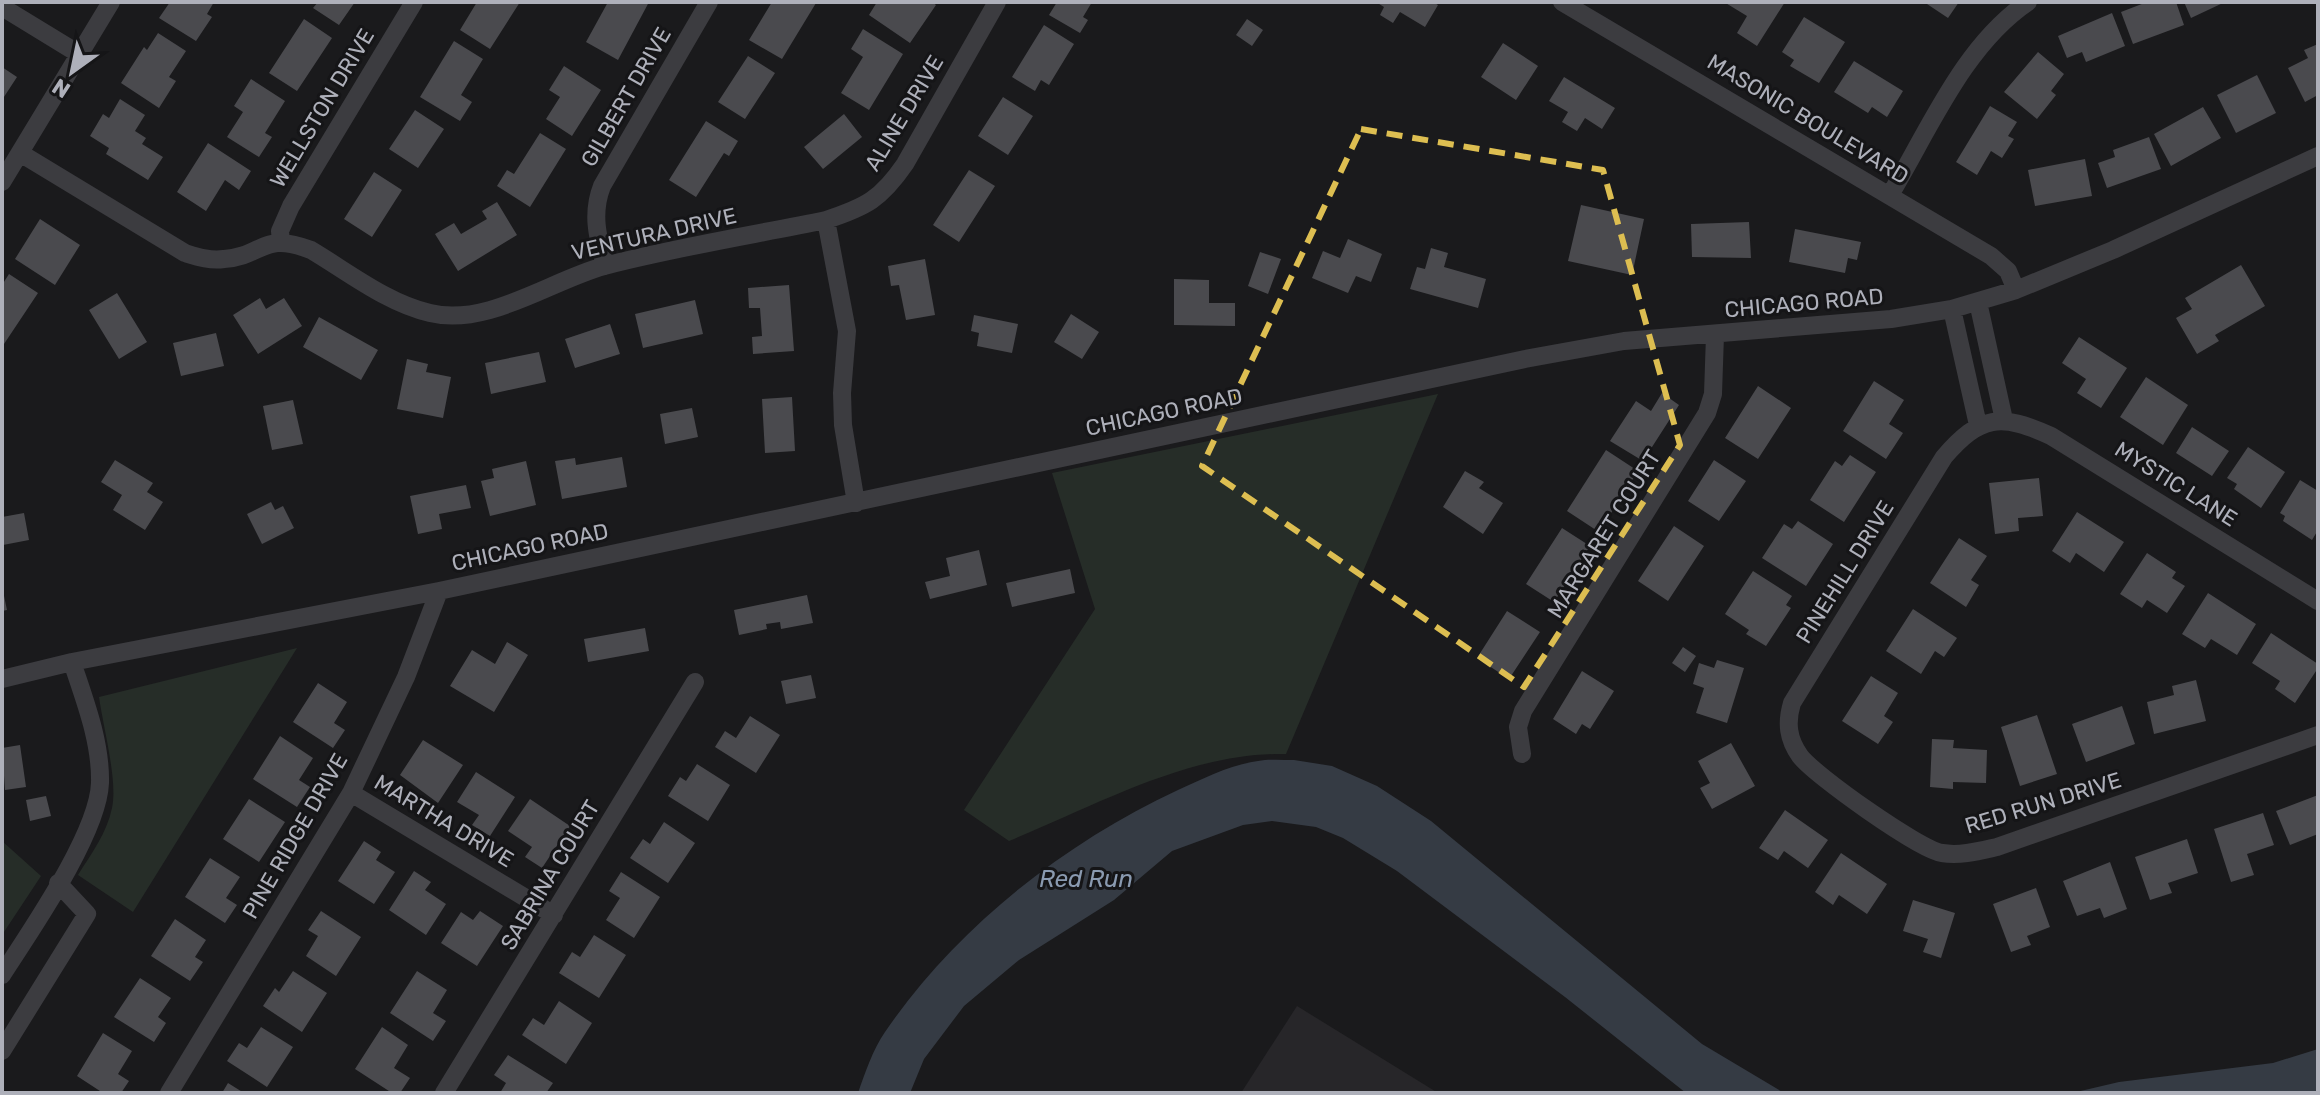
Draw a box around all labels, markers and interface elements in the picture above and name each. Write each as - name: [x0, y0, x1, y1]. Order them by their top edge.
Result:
- street label: GILBERT DRIVE: [575, 22, 677, 172]
- street label: WELLSTON DRIVE: [264, 24, 380, 192]
- north arrow: [32, 32, 112, 112]
- street label: MASONIC BOULEVARD: [1702, 48, 1914, 190]
- street label: ALINE DRIVE: [859, 50, 949, 176]
- text: N: [47, 73, 75, 104]
- street label: VENTURA DRIVE: [569, 202, 739, 266]
- street label: CHICAGO ROAD: [1723, 283, 1885, 323]
- street label: CHICAGO ROAD: [1083, 382, 1245, 442]
- street label: MYSTIC LANE: [2110, 436, 2242, 532]
- street label: MARGARET COURT: [1541, 445, 1667, 623]
- street label: PINEHILL DRIVE: [1790, 496, 1900, 648]
- street label: CHICAGO ROAD: [449, 517, 611, 577]
- street label: PINE RIDGE DRIVE: [237, 748, 353, 924]
- street label: RED RUN DRIVE: [1962, 766, 2124, 840]
- street label: MARTHA DRIVE: [369, 769, 519, 873]
- street label: SABRINA COURT: [495, 795, 606, 955]
- water label: Red Run: [1039, 865, 1133, 893]

